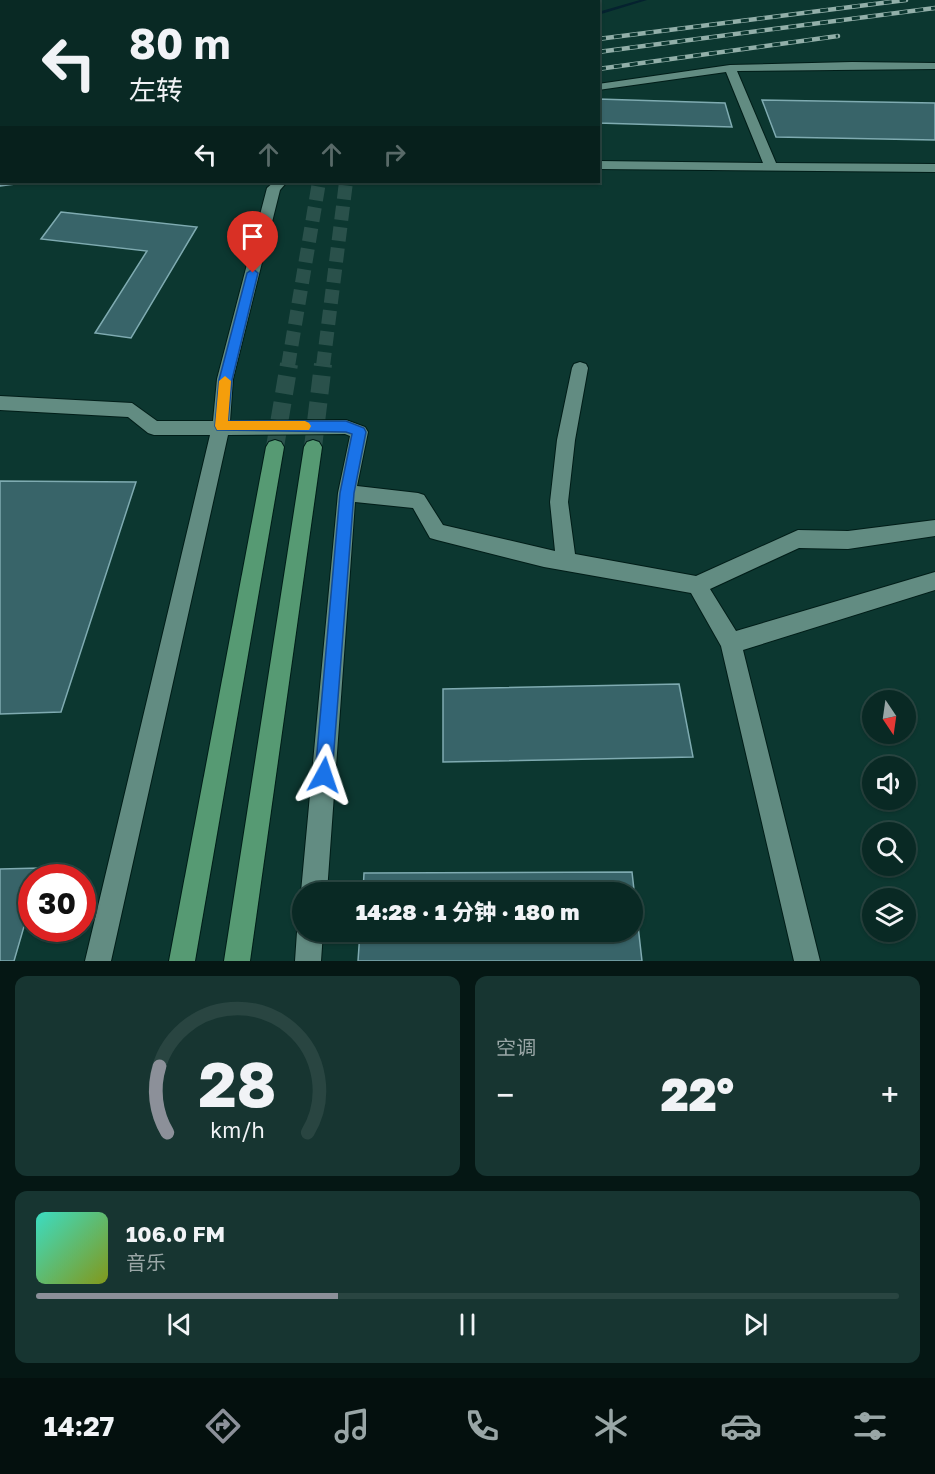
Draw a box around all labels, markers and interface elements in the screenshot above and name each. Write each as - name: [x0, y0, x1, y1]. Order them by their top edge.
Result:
- text: 80 m: [129, 18, 230, 68]
- icon: left: [30, 24, 108, 102]
- text: 左转: [129, 74, 183, 106]
- icon: left: [189, 138, 222, 171]
- icon: ahead: [252, 138, 285, 171]
- icon: ahead: [315, 138, 348, 171]
- icon: right: [378, 138, 411, 171]
- pin: [227, 211, 278, 273]
- icon: arrive: [236, 220, 269, 253]
- north arrow: [862, 690, 916, 744]
- map controls: [862, 690, 916, 942]
- position arrow: [292, 743, 356, 807]
- button: sound: [862, 756, 916, 810]
- button: search: [862, 822, 916, 876]
- speed limit sign: 30: [18, 864, 96, 942]
- button: layers: [862, 888, 916, 942]
- text: 14:28 · 1 分钟 · 180 m: [356, 898, 579, 925]
- text: 空调: [496, 1035, 536, 1059]
- text: 28: [198, 1046, 276, 1121]
- text: 22°: [661, 1067, 734, 1121]
- text: −: [496, 1075, 514, 1114]
- text: +: [881, 1075, 899, 1114]
- text: km/h: [210, 1117, 265, 1143]
- text: 106.0 FM: [126, 1220, 225, 1247]
- text: 音乐: [126, 1250, 166, 1274]
- icon: previous: [163, 1308, 196, 1341]
- icon: pause: [451, 1308, 484, 1341]
- icon: next: [739, 1308, 772, 1341]
- icon: directions: [202, 1405, 244, 1447]
- icon: music: [331, 1405, 373, 1447]
- icon: phone: [461, 1405, 503, 1447]
- icon: climate: [590, 1405, 632, 1447]
- icon: car: [720, 1405, 762, 1447]
- icon: filters: [849, 1405, 891, 1447]
- text: 14:27: [44, 1410, 114, 1442]

